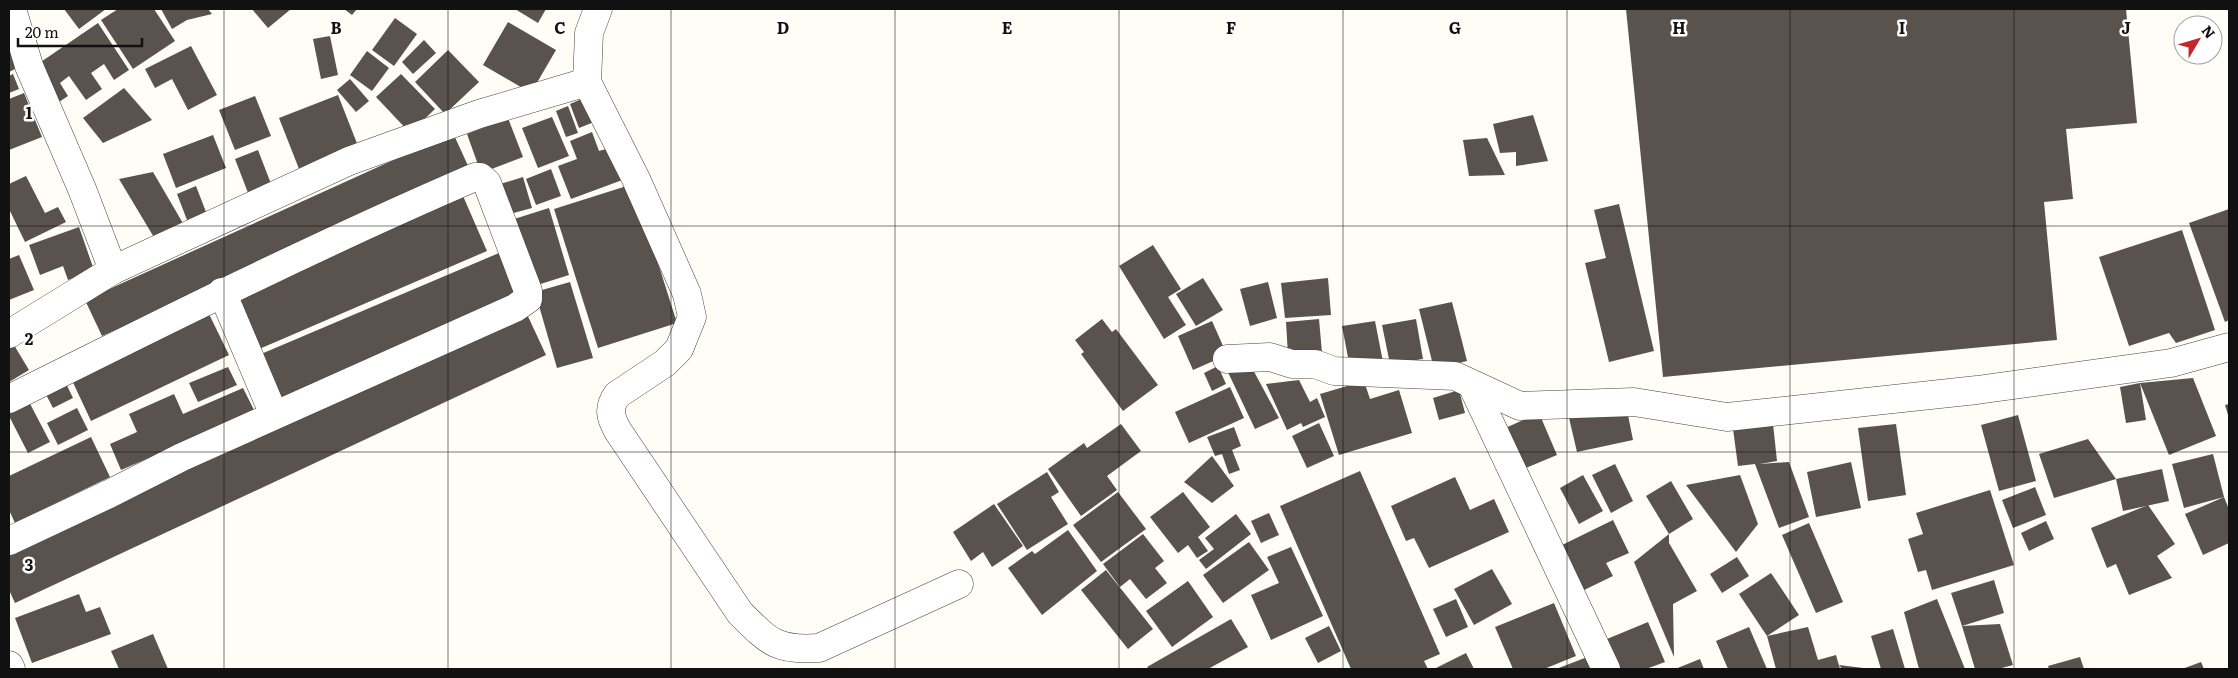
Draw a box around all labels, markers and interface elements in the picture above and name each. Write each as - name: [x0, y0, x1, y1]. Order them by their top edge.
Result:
- scale bar: [18, 15, 141, 47]
- text: B: [330, 15, 342, 39]
- text: C: [554, 15, 566, 39]
- text: D: [777, 15, 789, 39]
- text: E: [1002, 15, 1013, 39]
- text: F: [1226, 15, 1236, 39]
- text: G: [1449, 15, 1461, 39]
- text: H: [1672, 15, 1686, 39]
- text: I: [1899, 15, 1905, 39]
- text: J: [2121, 15, 2131, 39]
- north arrow: [2173, 15, 2223, 65]
- text: 20 m: [25, 20, 59, 43]
- text: N: [2198, 21, 2221, 42]
- text: 1: [26, 100, 33, 124]
- text: 2: [25, 326, 34, 350]
- text: 3: [25, 552, 34, 576]

